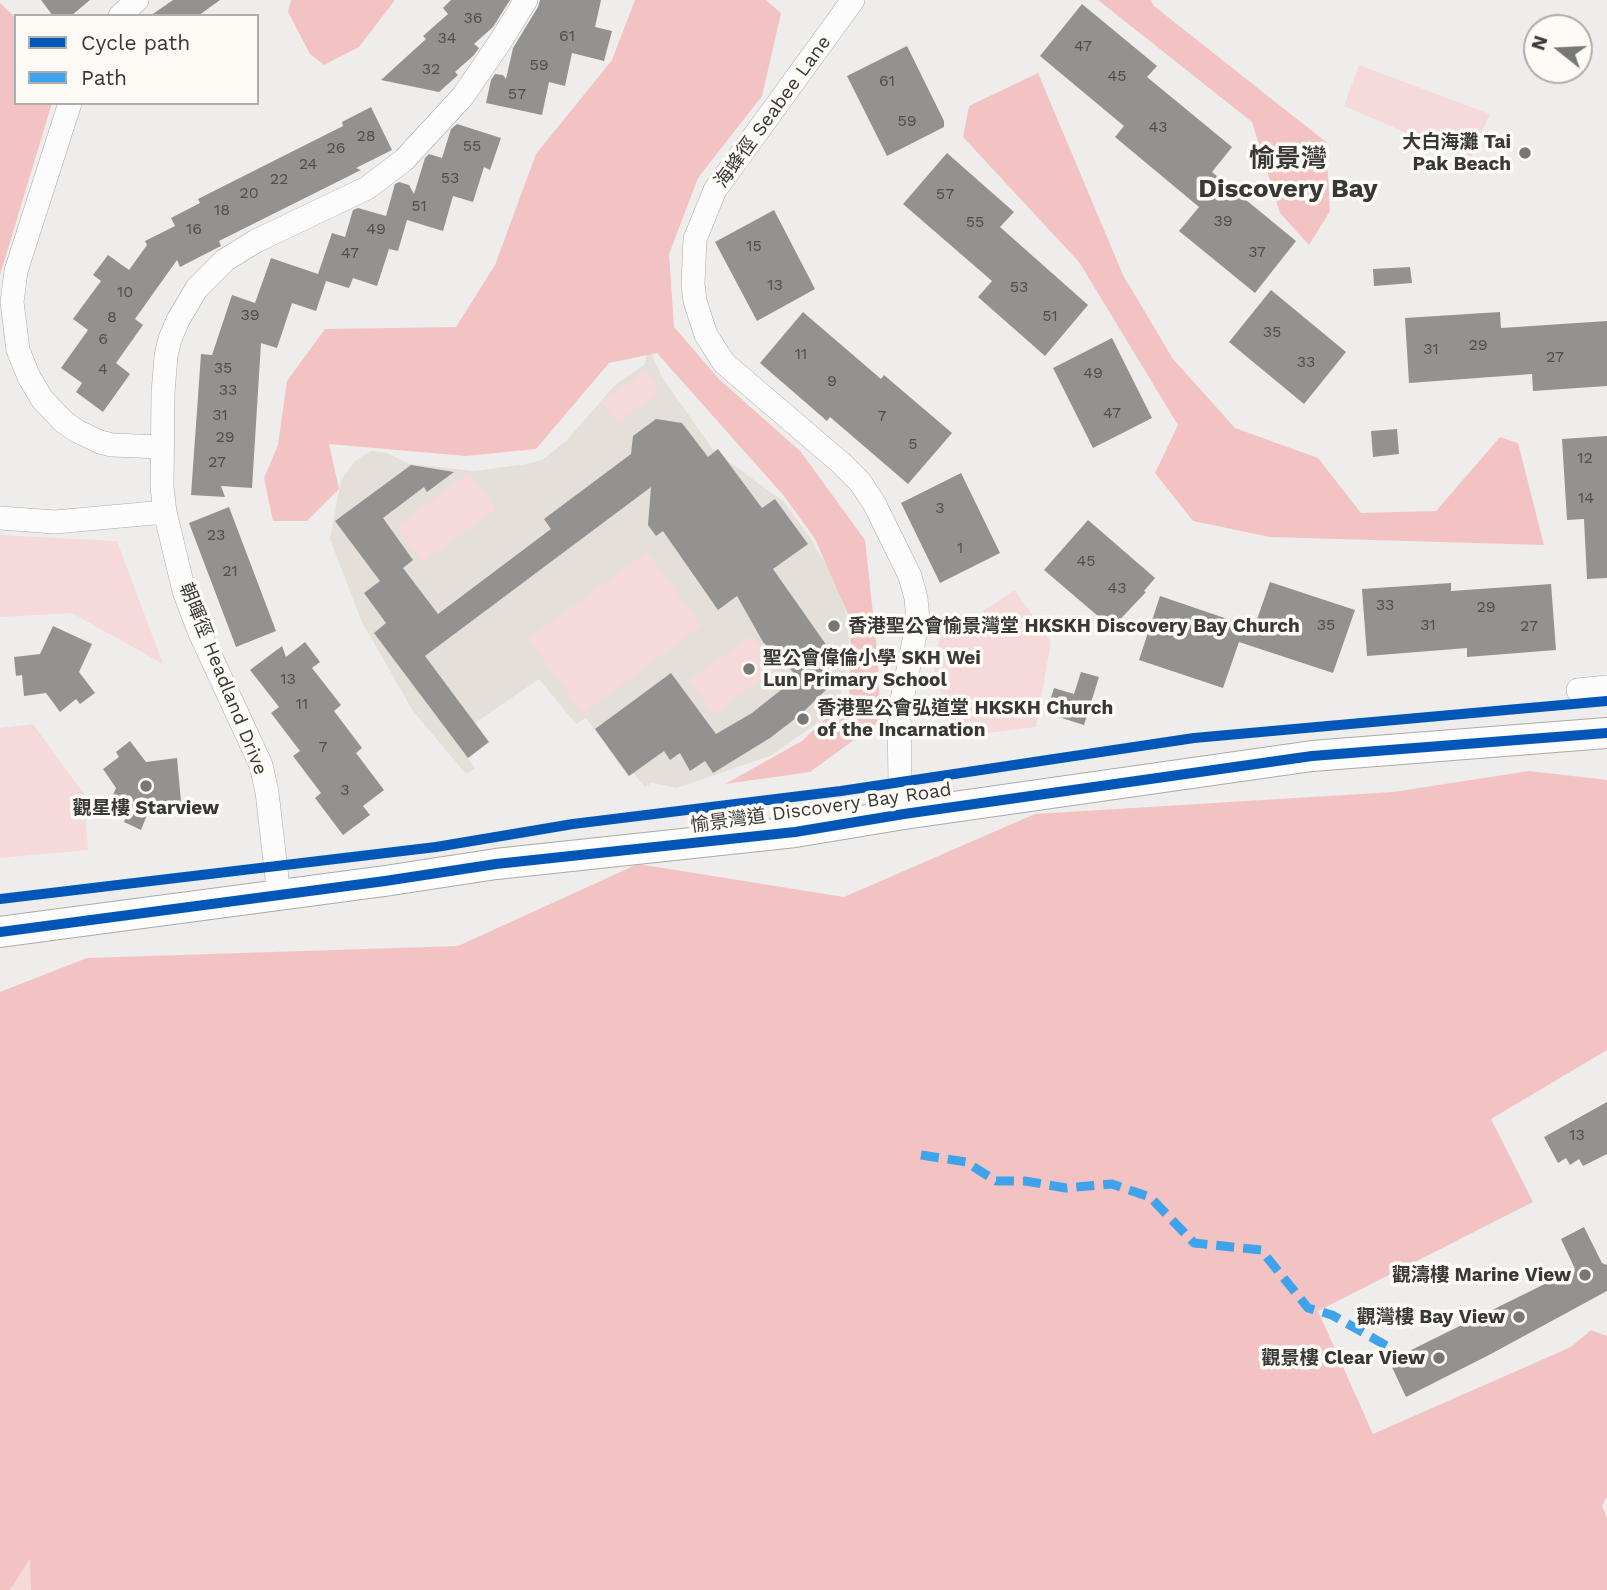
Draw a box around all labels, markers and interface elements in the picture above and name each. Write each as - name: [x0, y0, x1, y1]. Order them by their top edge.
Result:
- house number: 36: [463, 8, 483, 28]
- legend: [14, 14, 259, 105]
- north arrow: [1523, 14, 1593, 84]
- house number: 61: [559, 26, 575, 46]
- house number: 34: [437, 28, 457, 48]
- text: Cycle path: [81, 30, 190, 55]
- street label: 海蜂徑 Seabee Lane: [710, 31, 836, 193]
- text: N: [1526, 33, 1553, 53]
- house number: 47: [1074, 36, 1092, 56]
- house number: 59: [529, 55, 549, 75]
- house number: 32: [422, 59, 440, 79]
- text: Path: [81, 65, 127, 90]
- house number: 45: [1107, 66, 1127, 86]
- house number: 61: [879, 71, 895, 91]
- house number: 57: [508, 84, 526, 104]
- house number: 59: [897, 111, 917, 131]
- house number: 43: [1148, 117, 1168, 137]
- house number: 28: [356, 126, 376, 146]
- place label: 大白海灘 Tai Pak Beach: [1402, 131, 1511, 175]
- house number: 55: [463, 136, 481, 156]
- house number: 26: [326, 138, 346, 158]
- district label: 愉景灣 Discovery Bay: [1187, 143, 1389, 204]
- marker: 大白海灘 Tai Pak Beach: [1517, 145, 1533, 161]
- house number: 24: [299, 154, 317, 174]
- house number: 53: [441, 168, 459, 188]
- house number: 22: [270, 169, 288, 189]
- house number: 20: [239, 183, 259, 203]
- house number: 57: [936, 184, 954, 204]
- house number: 51: [411, 196, 427, 216]
- house number: 18: [214, 200, 230, 220]
- house number: 39: [1213, 211, 1233, 231]
- house number: 55: [966, 212, 984, 232]
- house number: 16: [186, 219, 202, 239]
- house number: 49: [366, 219, 386, 239]
- house number: 15: [746, 236, 762, 256]
- house number: 37: [1248, 242, 1266, 262]
- house number: 47: [341, 243, 359, 263]
- house number: 13: [767, 275, 783, 295]
- house number: 53: [1010, 277, 1028, 297]
- house number: 10: [117, 282, 133, 302]
- house number: 39: [240, 305, 260, 325]
- house number: 51: [1042, 306, 1058, 326]
- house number: 8: [107, 307, 117, 327]
- house number: 35: [1263, 322, 1281, 342]
- house number: 6: [98, 329, 108, 349]
- house number: 29: [1468, 335, 1488, 355]
- house number: 31: [1423, 339, 1439, 359]
- house number: 11: [795, 344, 807, 364]
- house number: 27: [1546, 347, 1564, 367]
- house number: 33: [1297, 352, 1315, 372]
- house number: 35: [214, 358, 232, 378]
- house number: 4: [98, 359, 108, 379]
- house number: 49: [1083, 363, 1103, 383]
- house number: 9: [827, 371, 837, 391]
- house number: 33: [219, 380, 237, 400]
- house number: 47: [1103, 403, 1121, 423]
- house number: 31: [212, 405, 228, 425]
- house number: 7: [878, 406, 886, 426]
- house number: 29: [215, 427, 235, 447]
- house number: 5: [908, 434, 918, 454]
- house number: 12: [1577, 448, 1593, 468]
- house number: 27: [208, 452, 226, 472]
- house number: 14: [1578, 488, 1594, 508]
- house number: 3: [935, 498, 945, 518]
- house number: 23: [207, 525, 225, 545]
- house number: 1: [957, 538, 963, 558]
- house number: 45: [1076, 551, 1096, 571]
- house number: 21: [222, 561, 238, 581]
- house number: 43: [1107, 578, 1127, 598]
- street label: 朝暉徑 Headland Drive: [174, 580, 272, 778]
- house number: 33: [1376, 595, 1394, 615]
- house number: 29: [1476, 597, 1496, 617]
- place label: 香港聖公會愉景灣堂 HKSKH Discovery Bay Church: [848, 615, 1300, 637]
- house number: 35: [1317, 615, 1335, 635]
- house number: 31: [1420, 615, 1436, 635]
- house number: 27: [1520, 616, 1538, 636]
- marker: 香港聖公會愉景灣堂 HKSKH Discovery Bay Church: [826, 618, 842, 634]
- place label: 聖公會偉倫小學 SKH Wei Lun Primary School: [763, 647, 981, 691]
- marker: 聖公會偉倫小學 SKH Wei Lun Primary School: [741, 661, 757, 677]
- house number: 13: [280, 669, 296, 689]
- house number: 11: [296, 694, 308, 714]
- place label: 香港聖公會弘道堂 HKSKH Church of the Incarnation: [817, 697, 1113, 741]
- marker: 香港聖公會弘道堂 HKSKH Church of the Incarnation: [795, 711, 811, 727]
- house number: 7: [319, 737, 327, 757]
- marker: 觀星樓 Starview: [138, 778, 154, 794]
- street label: 愉景灣道 Discovery Bay Road: [689, 778, 953, 838]
- house number: 3: [340, 780, 350, 800]
- place label: 觀星樓 Starview: [73, 797, 219, 819]
- house number: 13: [1569, 1125, 1585, 1145]
- place label: 觀濤樓 Marine View: [1392, 1264, 1571, 1286]
- marker: 觀濤樓 Marine View: [1577, 1267, 1593, 1283]
- place label: 觀灣樓 Bay View: [1357, 1306, 1505, 1328]
- marker: 觀灣樓 Bay View: [1511, 1309, 1527, 1325]
- place label: 觀景樓 Clear View: [1261, 1347, 1425, 1369]
- marker: 觀景樓 Clear View: [1431, 1350, 1447, 1366]

